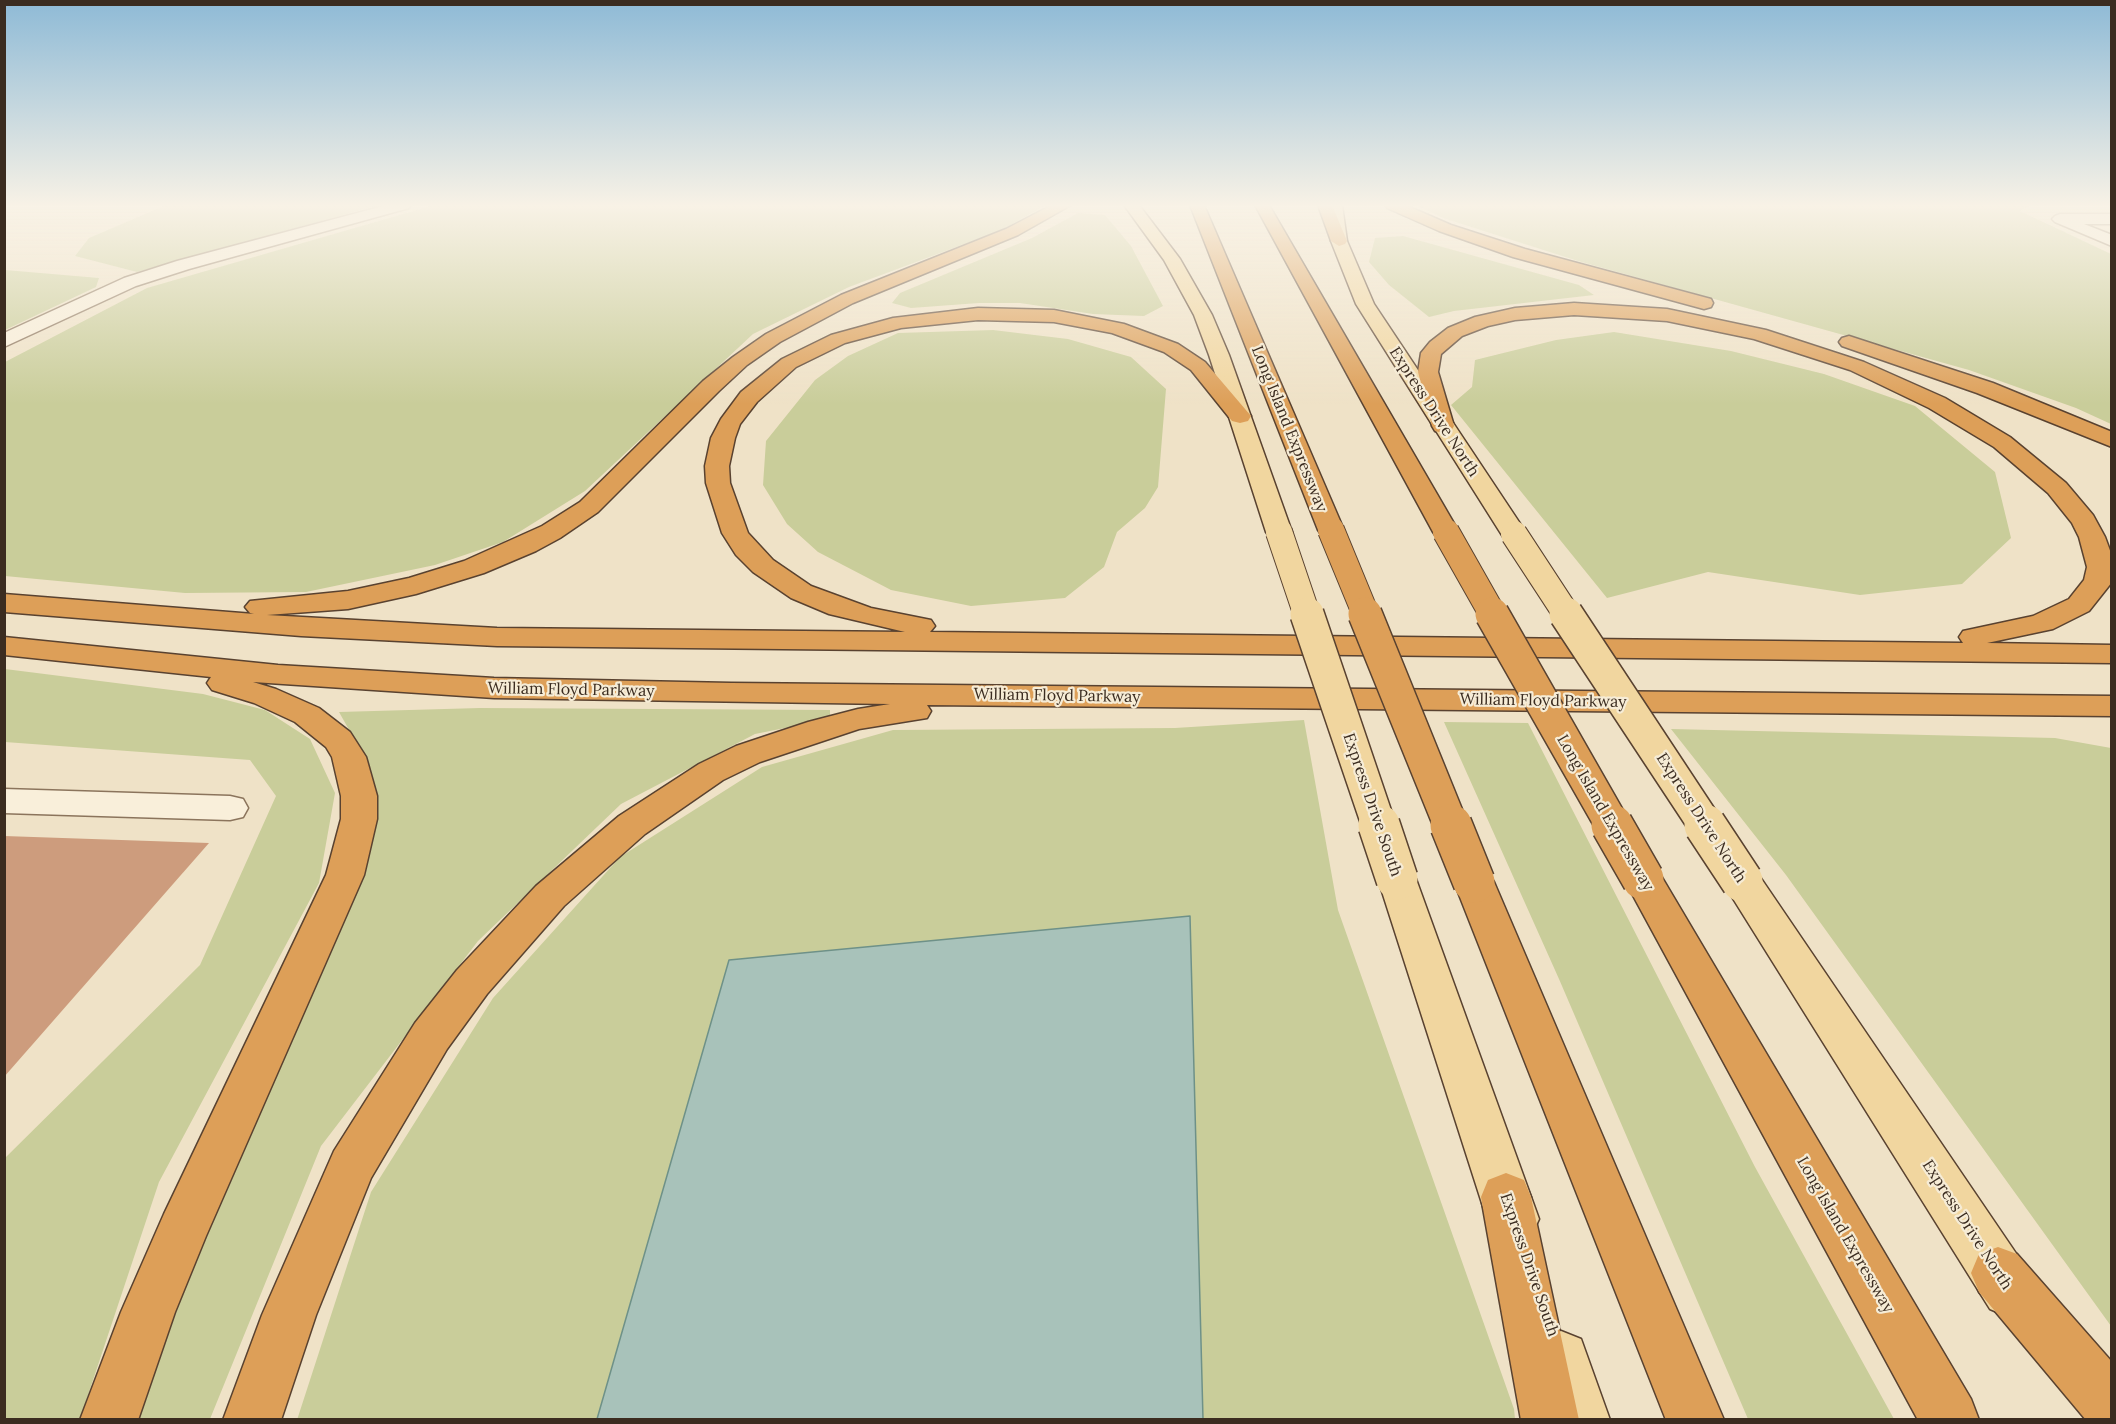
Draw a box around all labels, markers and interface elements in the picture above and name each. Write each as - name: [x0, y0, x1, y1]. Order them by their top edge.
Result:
- street label: Long Island Expressway: [1247, 343, 1331, 515]
- street label: Express Drive North: [1385, 343, 1483, 481]
- street label: William Floyd Parkway: [487, 679, 655, 701]
- street label: William Floyd Parkway: [973, 685, 1141, 707]
- street label: William Floyd Parkway: [1459, 690, 1627, 712]
- street label: Express Drive South: [1338, 731, 1406, 879]
- street label: Long Island Expressway: [1552, 731, 1658, 895]
- street label: Express Drive North: [1652, 749, 1750, 887]
- street label: Long Island Expressway: [1792, 1153, 1898, 1317]
- street label: Express Drive North: [1918, 1156, 2016, 1294]
- street label: Express Drive South: [1495, 1191, 1563, 1339]

